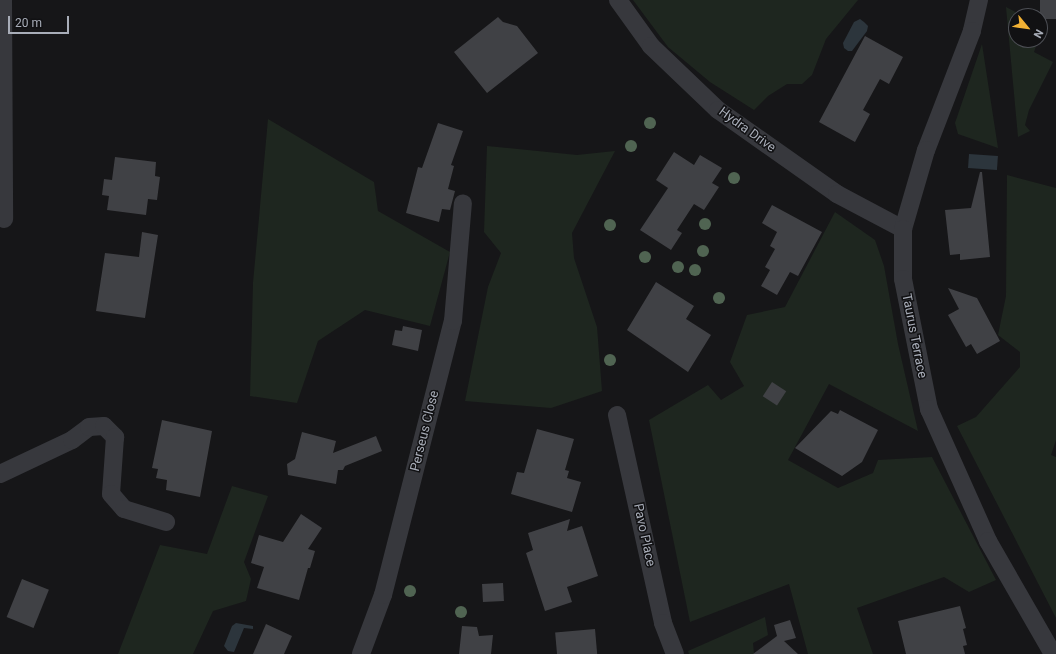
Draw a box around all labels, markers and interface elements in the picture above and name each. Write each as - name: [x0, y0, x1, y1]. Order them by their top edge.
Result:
- scale bar: [10, 8, 71, 34]
- north arrow: [1008, 8, 1048, 48]
- text: 20 m: [15, 16, 42, 30]
- text: N: [1030, 27, 1046, 40]
- street label: Hydra Drive: [716, 104, 778, 156]
- street label: Taurus Terrace: [898, 292, 930, 380]
- street label: Perseus Close: [407, 389, 443, 473]
- street label: Pavo Place: [630, 502, 658, 568]

